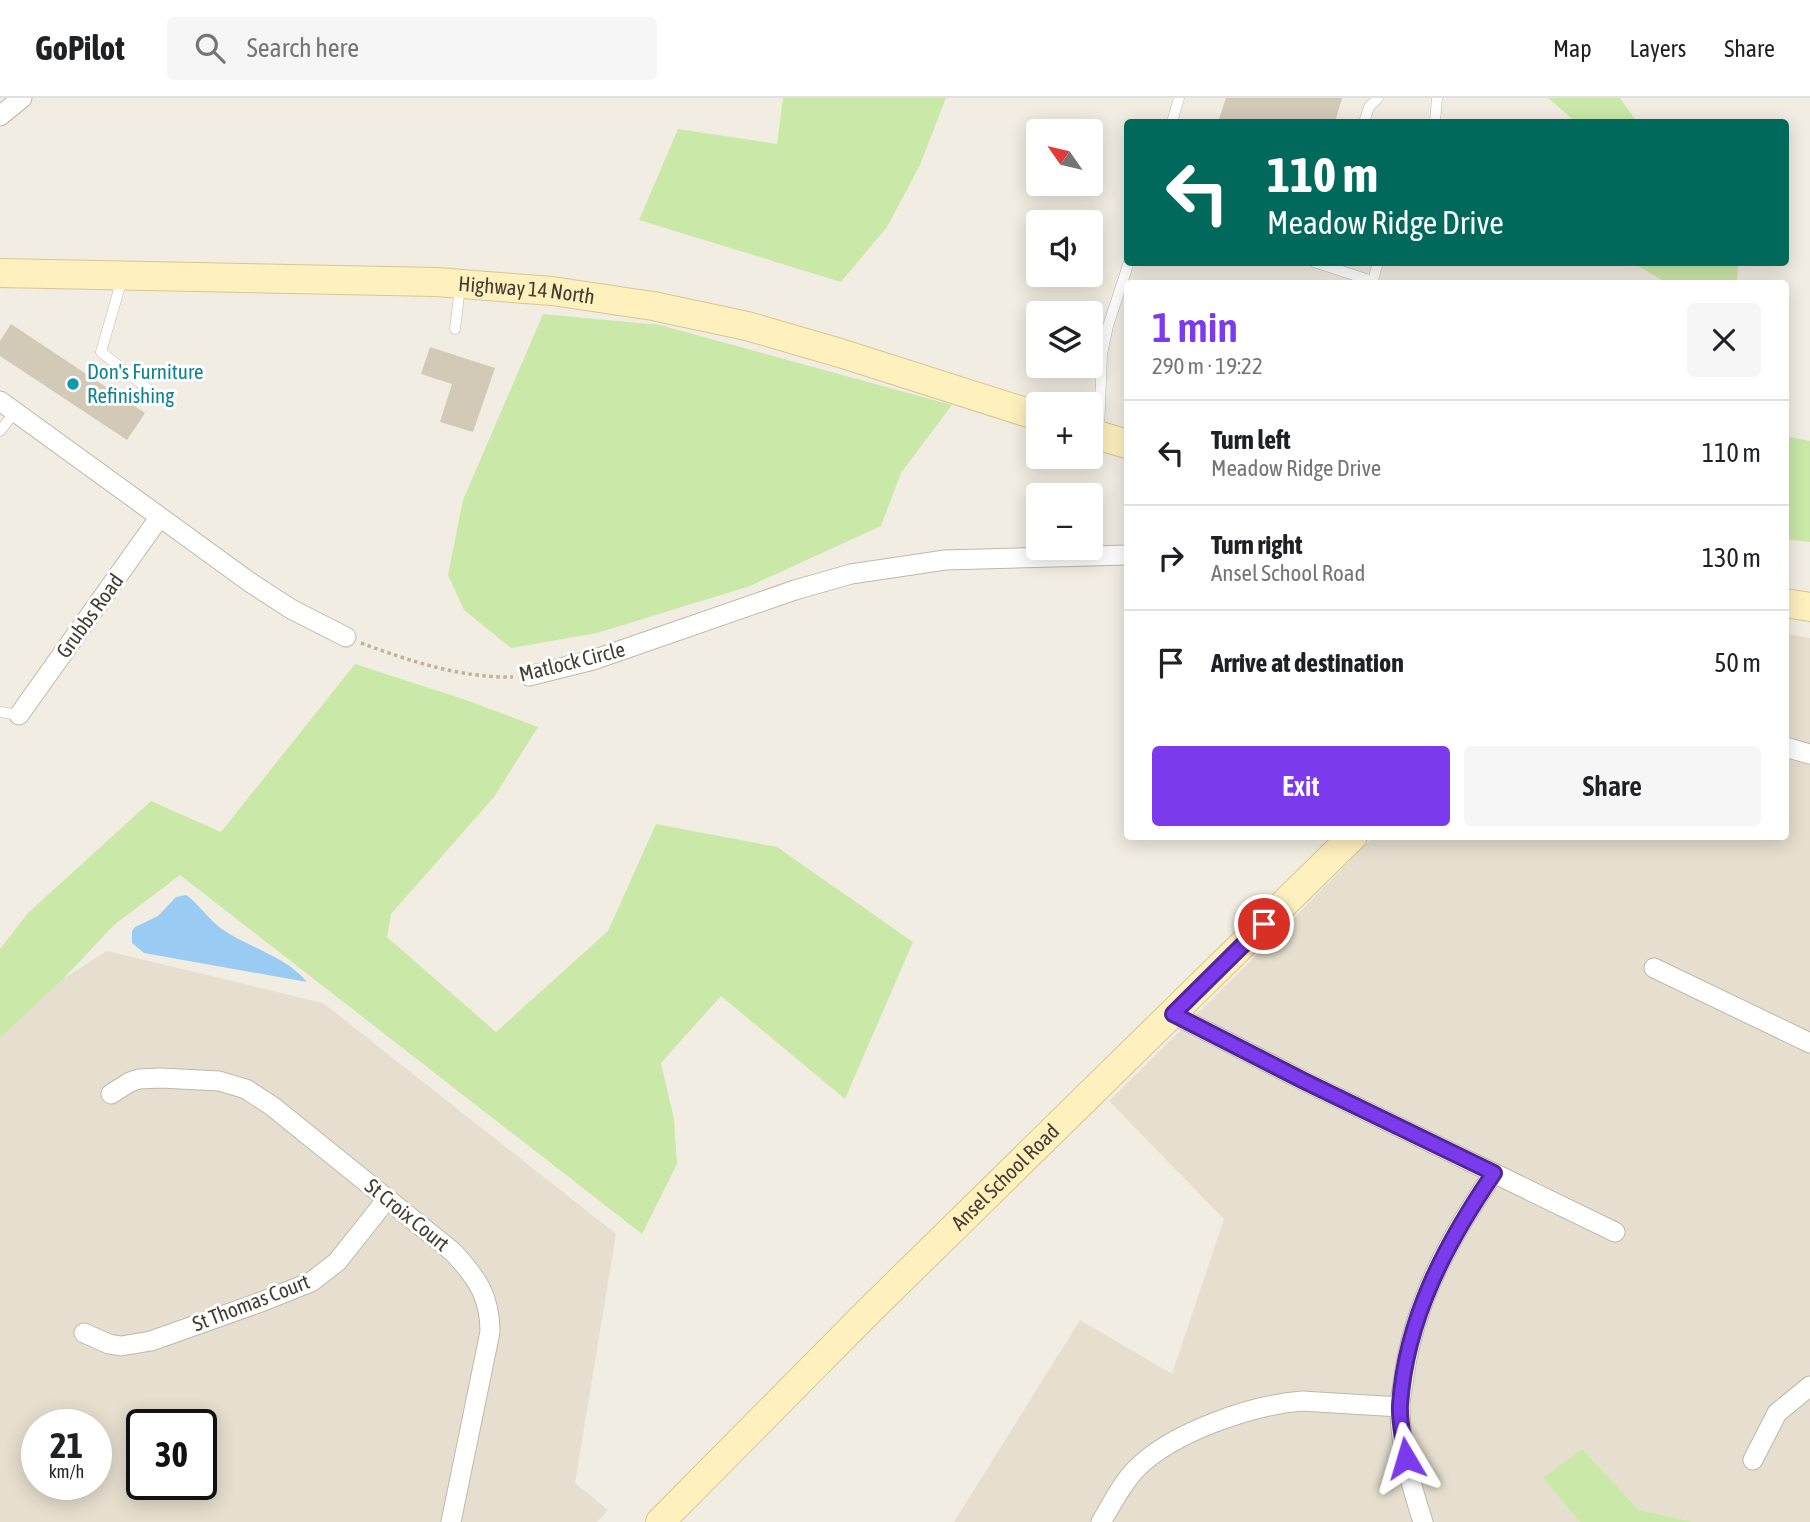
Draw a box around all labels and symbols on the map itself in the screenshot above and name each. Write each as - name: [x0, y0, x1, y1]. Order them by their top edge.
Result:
- north arrow: [1026, 119, 1102, 196]
- street label: Highway 14 North: [457, 271, 597, 308]
- place label: Don's Furniture Refinishing: [87, 359, 204, 407]
- marker: Don's Furniture Refinishing: [65, 376, 81, 392]
- street label: Grubbs Road: [51, 569, 128, 662]
- street label: Matlock Circle: [516, 636, 627, 686]
- pin: [1234, 894, 1294, 954]
- street label: Ansel School Road: [946, 1119, 1063, 1234]
- street label: St Croix Court: [361, 1173, 454, 1255]
- street label: St Thomas Court: [189, 1269, 312, 1335]
- speed limit sign: 30: [126, 1409, 217, 1500]
- position arrow: [1369, 1421, 1443, 1495]

